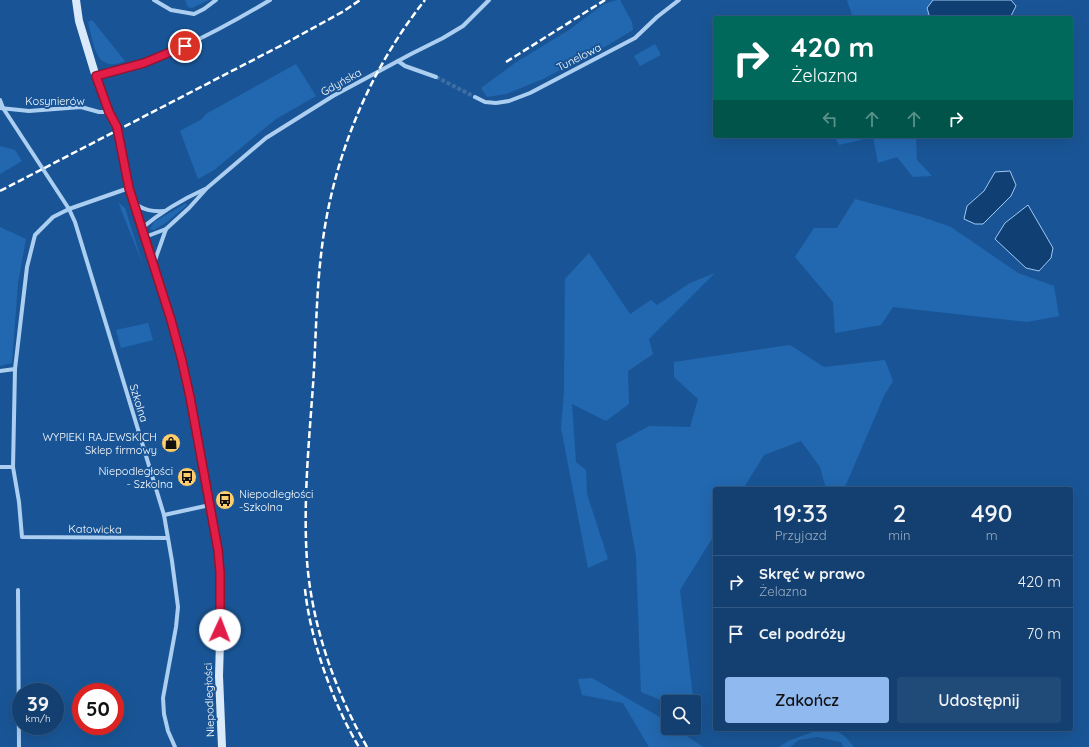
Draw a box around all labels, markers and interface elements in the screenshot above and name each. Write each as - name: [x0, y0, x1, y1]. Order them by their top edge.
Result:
- pin: [168, 29, 202, 63]
- text: 420 m: [791, 29, 874, 64]
- icon: right: [725, 32, 777, 84]
- icon: arrive: [174, 35, 196, 57]
- street label: Tunelowa: [554, 40, 604, 74]
- text: Żelazna: [791, 64, 858, 87]
- street label: Gdyńska: [318, 65, 364, 99]
- street label: Kosynierów: [25, 94, 85, 108]
- icon: left: [819, 108, 841, 130]
- icon: ahead: [861, 108, 883, 130]
- icon: ahead: [903, 108, 925, 130]
- icon: right: [945, 108, 967, 130]
- street label: Szkolna: [127, 382, 151, 424]
- place label: WYPIEKI RAJEWSKICH Sklep firmowy: [42, 430, 157, 457]
- shop icon: WYPIEKI RAJEWSKICH Sklep firmowy: [160, 432, 182, 454]
- place label: Niepodległości - Szkolna: [99, 464, 173, 491]
- bus stop icon: Niepodległości - Szkolna: [176, 466, 198, 488]
- place label: Niepodległości -Szkolna: [239, 487, 313, 514]
- bus stop icon: Niepodległości -Szkolna: [214, 489, 236, 511]
- text: 19:33: [774, 498, 828, 528]
- text: 2: [893, 498, 906, 528]
- text: 490: [971, 498, 1012, 528]
- street label: Katowicka: [68, 522, 122, 536]
- text: Przyjazd: [775, 527, 827, 543]
- text: min: [888, 527, 911, 543]
- text: m: [986, 527, 998, 543]
- text: Skręć w prawo: [759, 564, 865, 583]
- icon: right: [725, 571, 747, 593]
- text: 420 m: [1018, 572, 1061, 591]
- text: Żelazna: [759, 583, 807, 599]
- position arrow: [199, 609, 241, 651]
- icon: arrive: [725, 623, 747, 645]
- text: Cel podróży: [759, 624, 846, 643]
- text: 70 m: [1027, 624, 1061, 643]
- street label: Niepodległości: [201, 663, 217, 737]
- button: Zakończ: [725, 677, 889, 723]
- button: Udostępnij: [897, 677, 1061, 723]
- speed limit sign: 50: [72, 683, 124, 735]
- text: 39: [27, 691, 49, 716]
- map controls: [661, 695, 701, 735]
- button: search: [661, 695, 701, 735]
- text: km/h: [25, 712, 51, 725]

